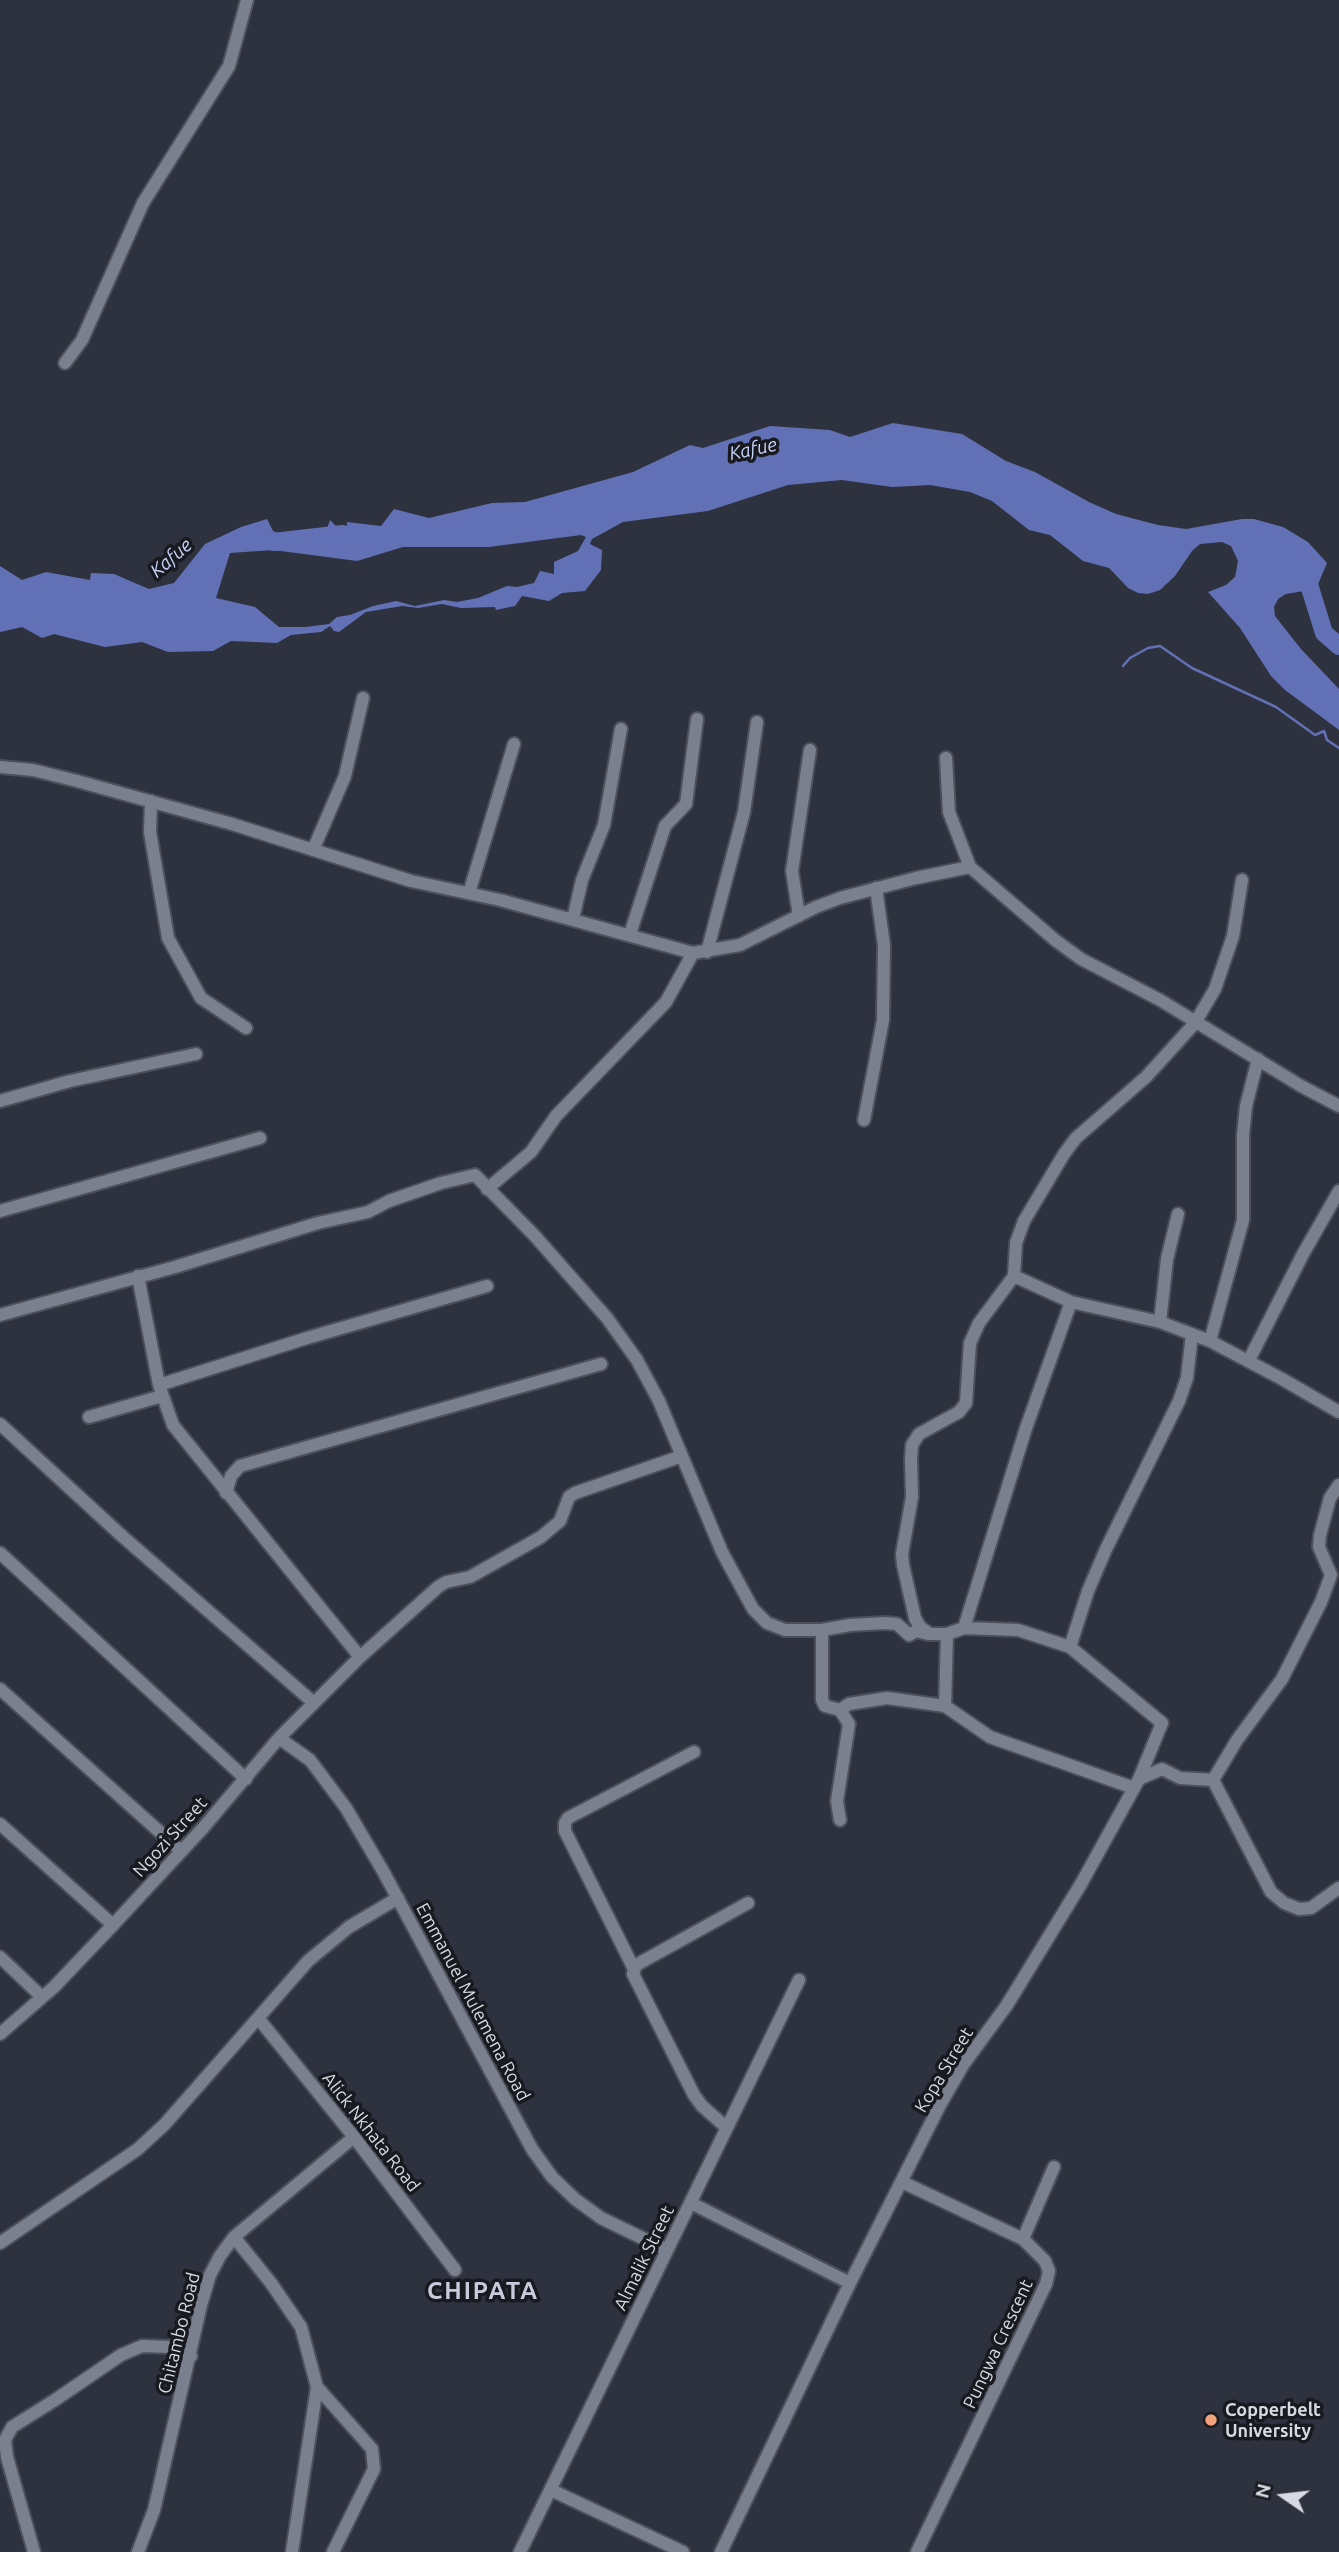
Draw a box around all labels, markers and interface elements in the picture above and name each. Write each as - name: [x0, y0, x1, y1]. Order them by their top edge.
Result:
- water label: Kafue: [727, 433, 779, 465]
- water label: Kafue: [145, 534, 197, 582]
- street label: Ngozi Street: [128, 1792, 212, 1882]
- street label: Emmanuel Mulemena Road: [412, 1899, 534, 2105]
- street label: Kopa Street: [910, 2024, 978, 2116]
- street label: Alick Nkhata Road: [318, 2068, 424, 2196]
- street label: Almalik Street: [609, 2202, 679, 2314]
- street label: Chitambo Road: [153, 2270, 205, 2396]
- street label: Pungwa Crescent: [959, 2276, 1037, 2412]
- district label: CHIPATA: [428, 2277, 538, 2305]
- place label: Copperbelt University: [1225, 2399, 1321, 2442]
- marker: Copperbelt University: [1203, 2412, 1219, 2428]
- north arrow: [1248, 2461, 1318, 2531]
- text: N: [1250, 2481, 1275, 2500]

